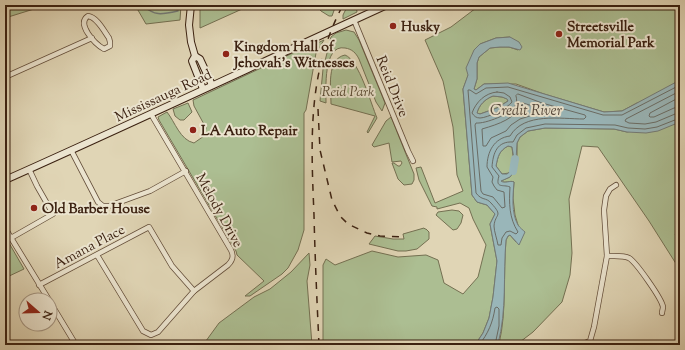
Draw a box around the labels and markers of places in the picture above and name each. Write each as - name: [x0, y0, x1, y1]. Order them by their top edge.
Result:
- place label: Husky: [401, 18, 440, 38]
- place label: Streetsville Memorial Park: [567, 18, 655, 54]
- marker: Husky: [388, 21, 398, 31]
- marker: Streetsville Memorial Park: [554, 29, 564, 39]
- place label: Kingdom Hall of Jehovah's Witnesses: [233, 38, 355, 74]
- marker: Kingdom Hall of Jehovah's Witnesses: [221, 49, 231, 59]
- place label: LA Auto Repair: [201, 122, 298, 142]
- marker: LA Auto Repair: [188, 125, 198, 135]
- place label: Old Barber House: [42, 200, 150, 220]
- marker: Old Barber House: [29, 203, 39, 213]

